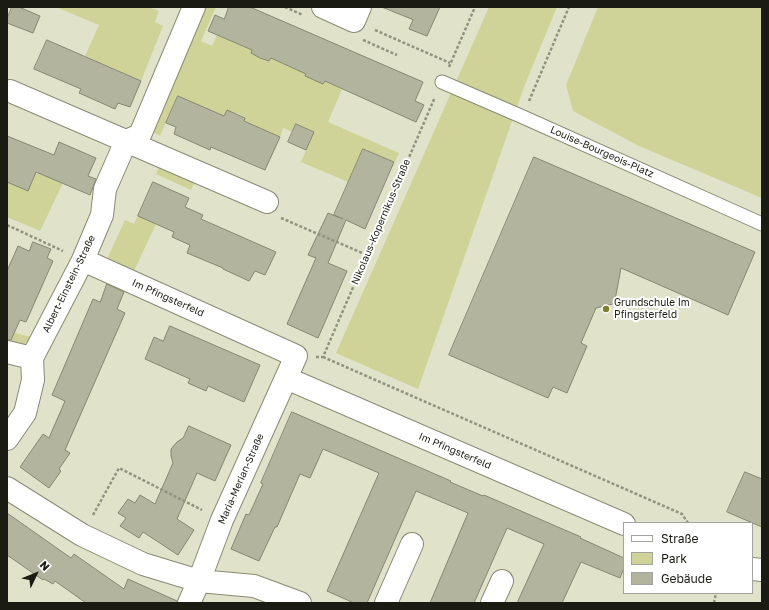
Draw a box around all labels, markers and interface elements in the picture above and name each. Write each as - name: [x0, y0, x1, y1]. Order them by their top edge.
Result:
- street label: Louise-Bourgeois-Platz: [548, 124, 656, 180]
- street label: Nikolaus-Kopernikus-Straße: [349, 157, 413, 287]
- street label: Albert-Einstein-Straße: [40, 233, 98, 335]
- street label: Im Pfingsterfeld: [130, 277, 206, 319]
- place label: Grundschule Im Pfingsterfeld: [614, 297, 690, 320]
- marker: Grundschule Im Pfingsterfeld: [601, 304, 611, 314]
- street label: Im Pfingsterfeld: [417, 430, 493, 472]
- street label: Maria-Merian-Straße: [216, 432, 266, 526]
- legend: [623, 522, 753, 594]
- text: Straße: [661, 531, 699, 546]
- text: Park: [661, 551, 687, 566]
- north arrow: [16, 554, 56, 594]
- text: N: [38, 558, 53, 573]
- text: Gebäude: [661, 571, 712, 586]

